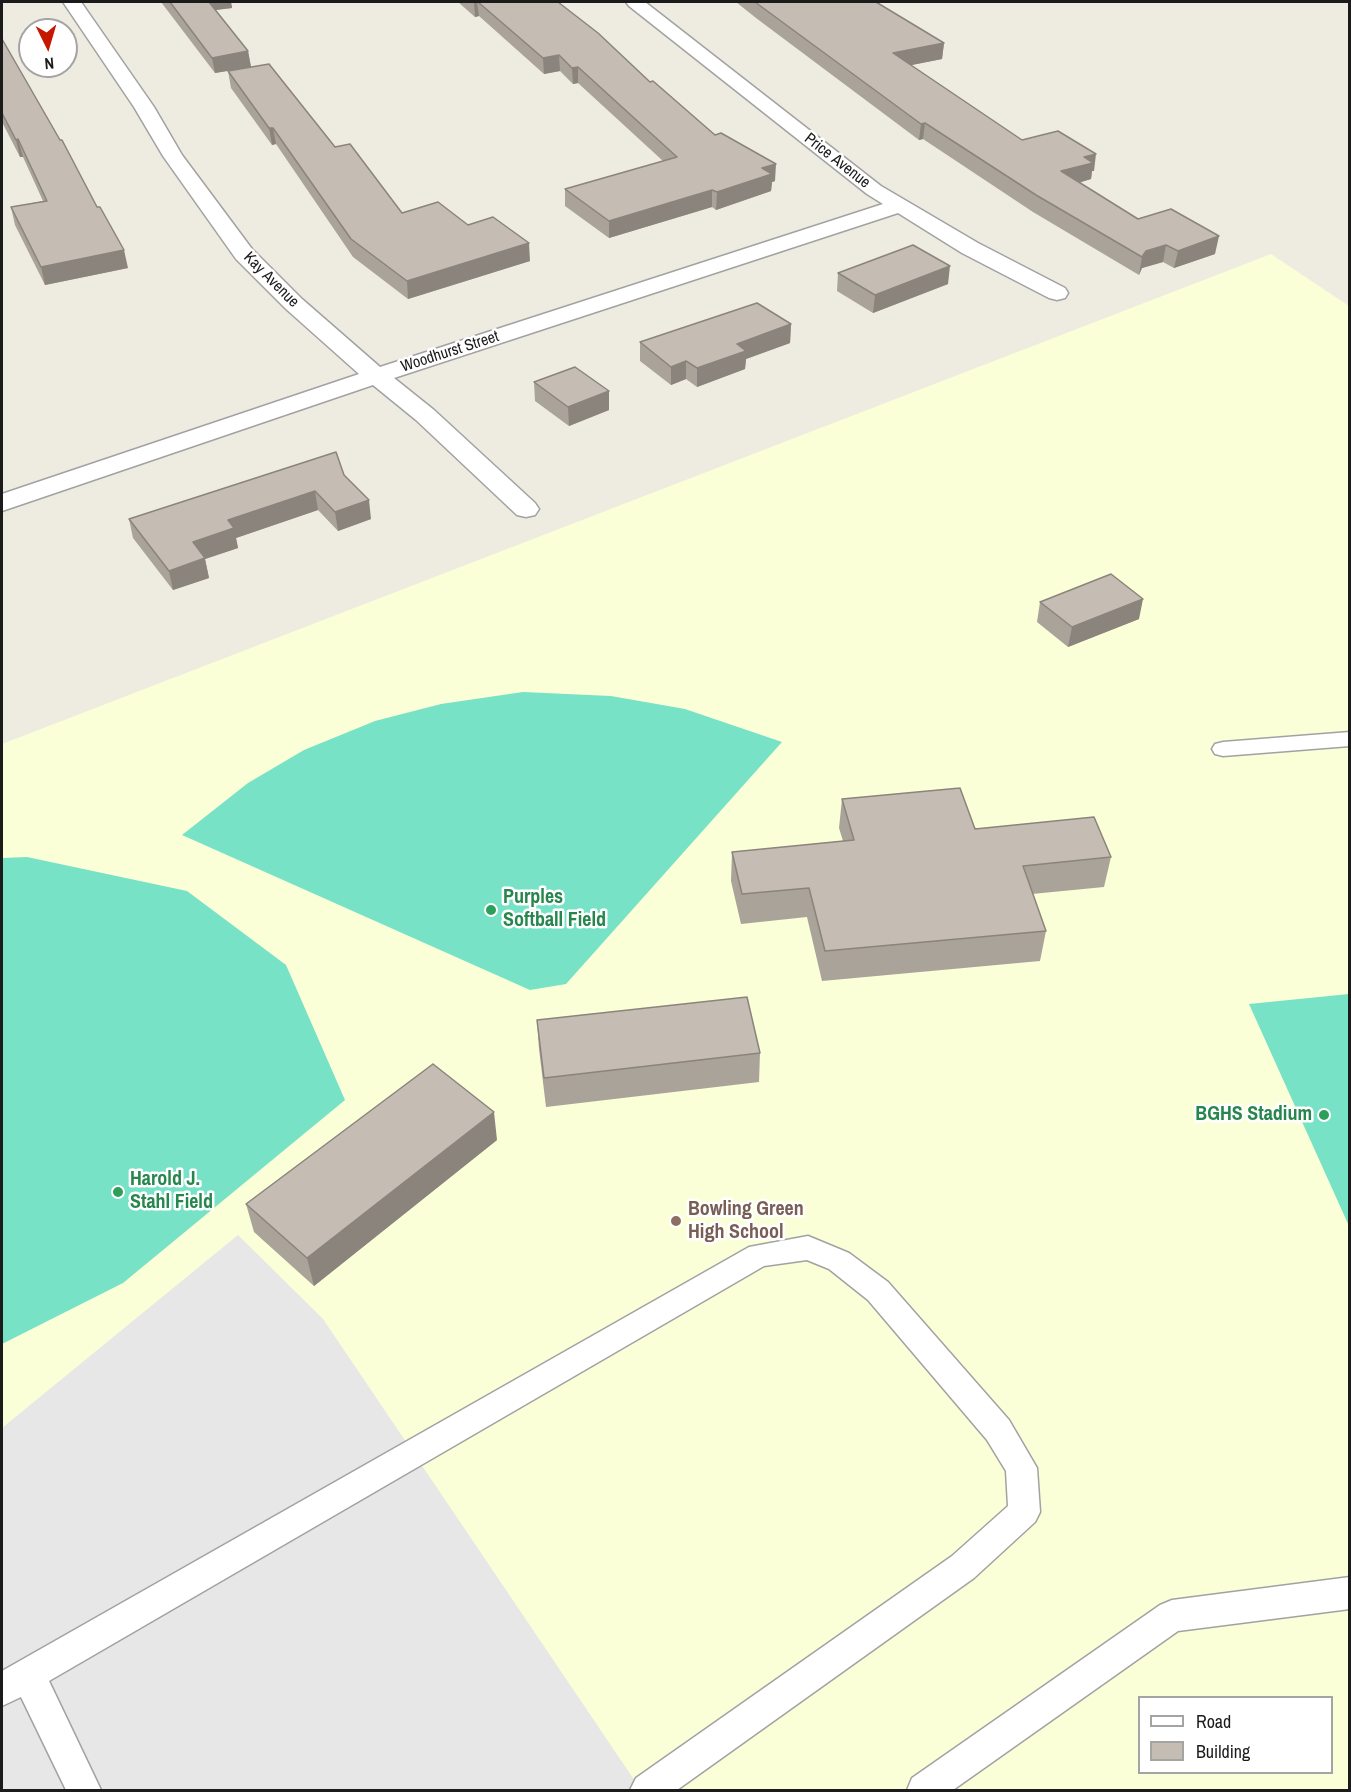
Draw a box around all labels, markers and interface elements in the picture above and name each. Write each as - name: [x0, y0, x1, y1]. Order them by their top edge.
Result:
- north arrow: [18, 18, 78, 78]
- text: N: [44, 53, 55, 75]
- street label: Price Avenue: [800, 129, 874, 193]
- street label: Kay Avenue: [239, 248, 303, 312]
- street label: Woodhurst Street: [399, 327, 501, 377]
- place label: Purples Softball Field: [503, 886, 606, 933]
- marker: Purples Softball Field: [484, 903, 498, 917]
- place label: BGHS Stadium: [1195, 1103, 1312, 1127]
- marker: BGHS Stadium: [1317, 1108, 1331, 1122]
- place label: Harold J. Stahl Field: [130, 1168, 213, 1215]
- marker: Harold J. Stahl Field: [111, 1185, 125, 1199]
- place label: Bowling Green High School: [688, 1198, 804, 1245]
- marker: Bowling Green High School: [669, 1214, 683, 1228]
- legend: [1138, 1696, 1333, 1774]
- text: Road: [1196, 1709, 1231, 1734]
- text: Building: [1196, 1739, 1250, 1764]

